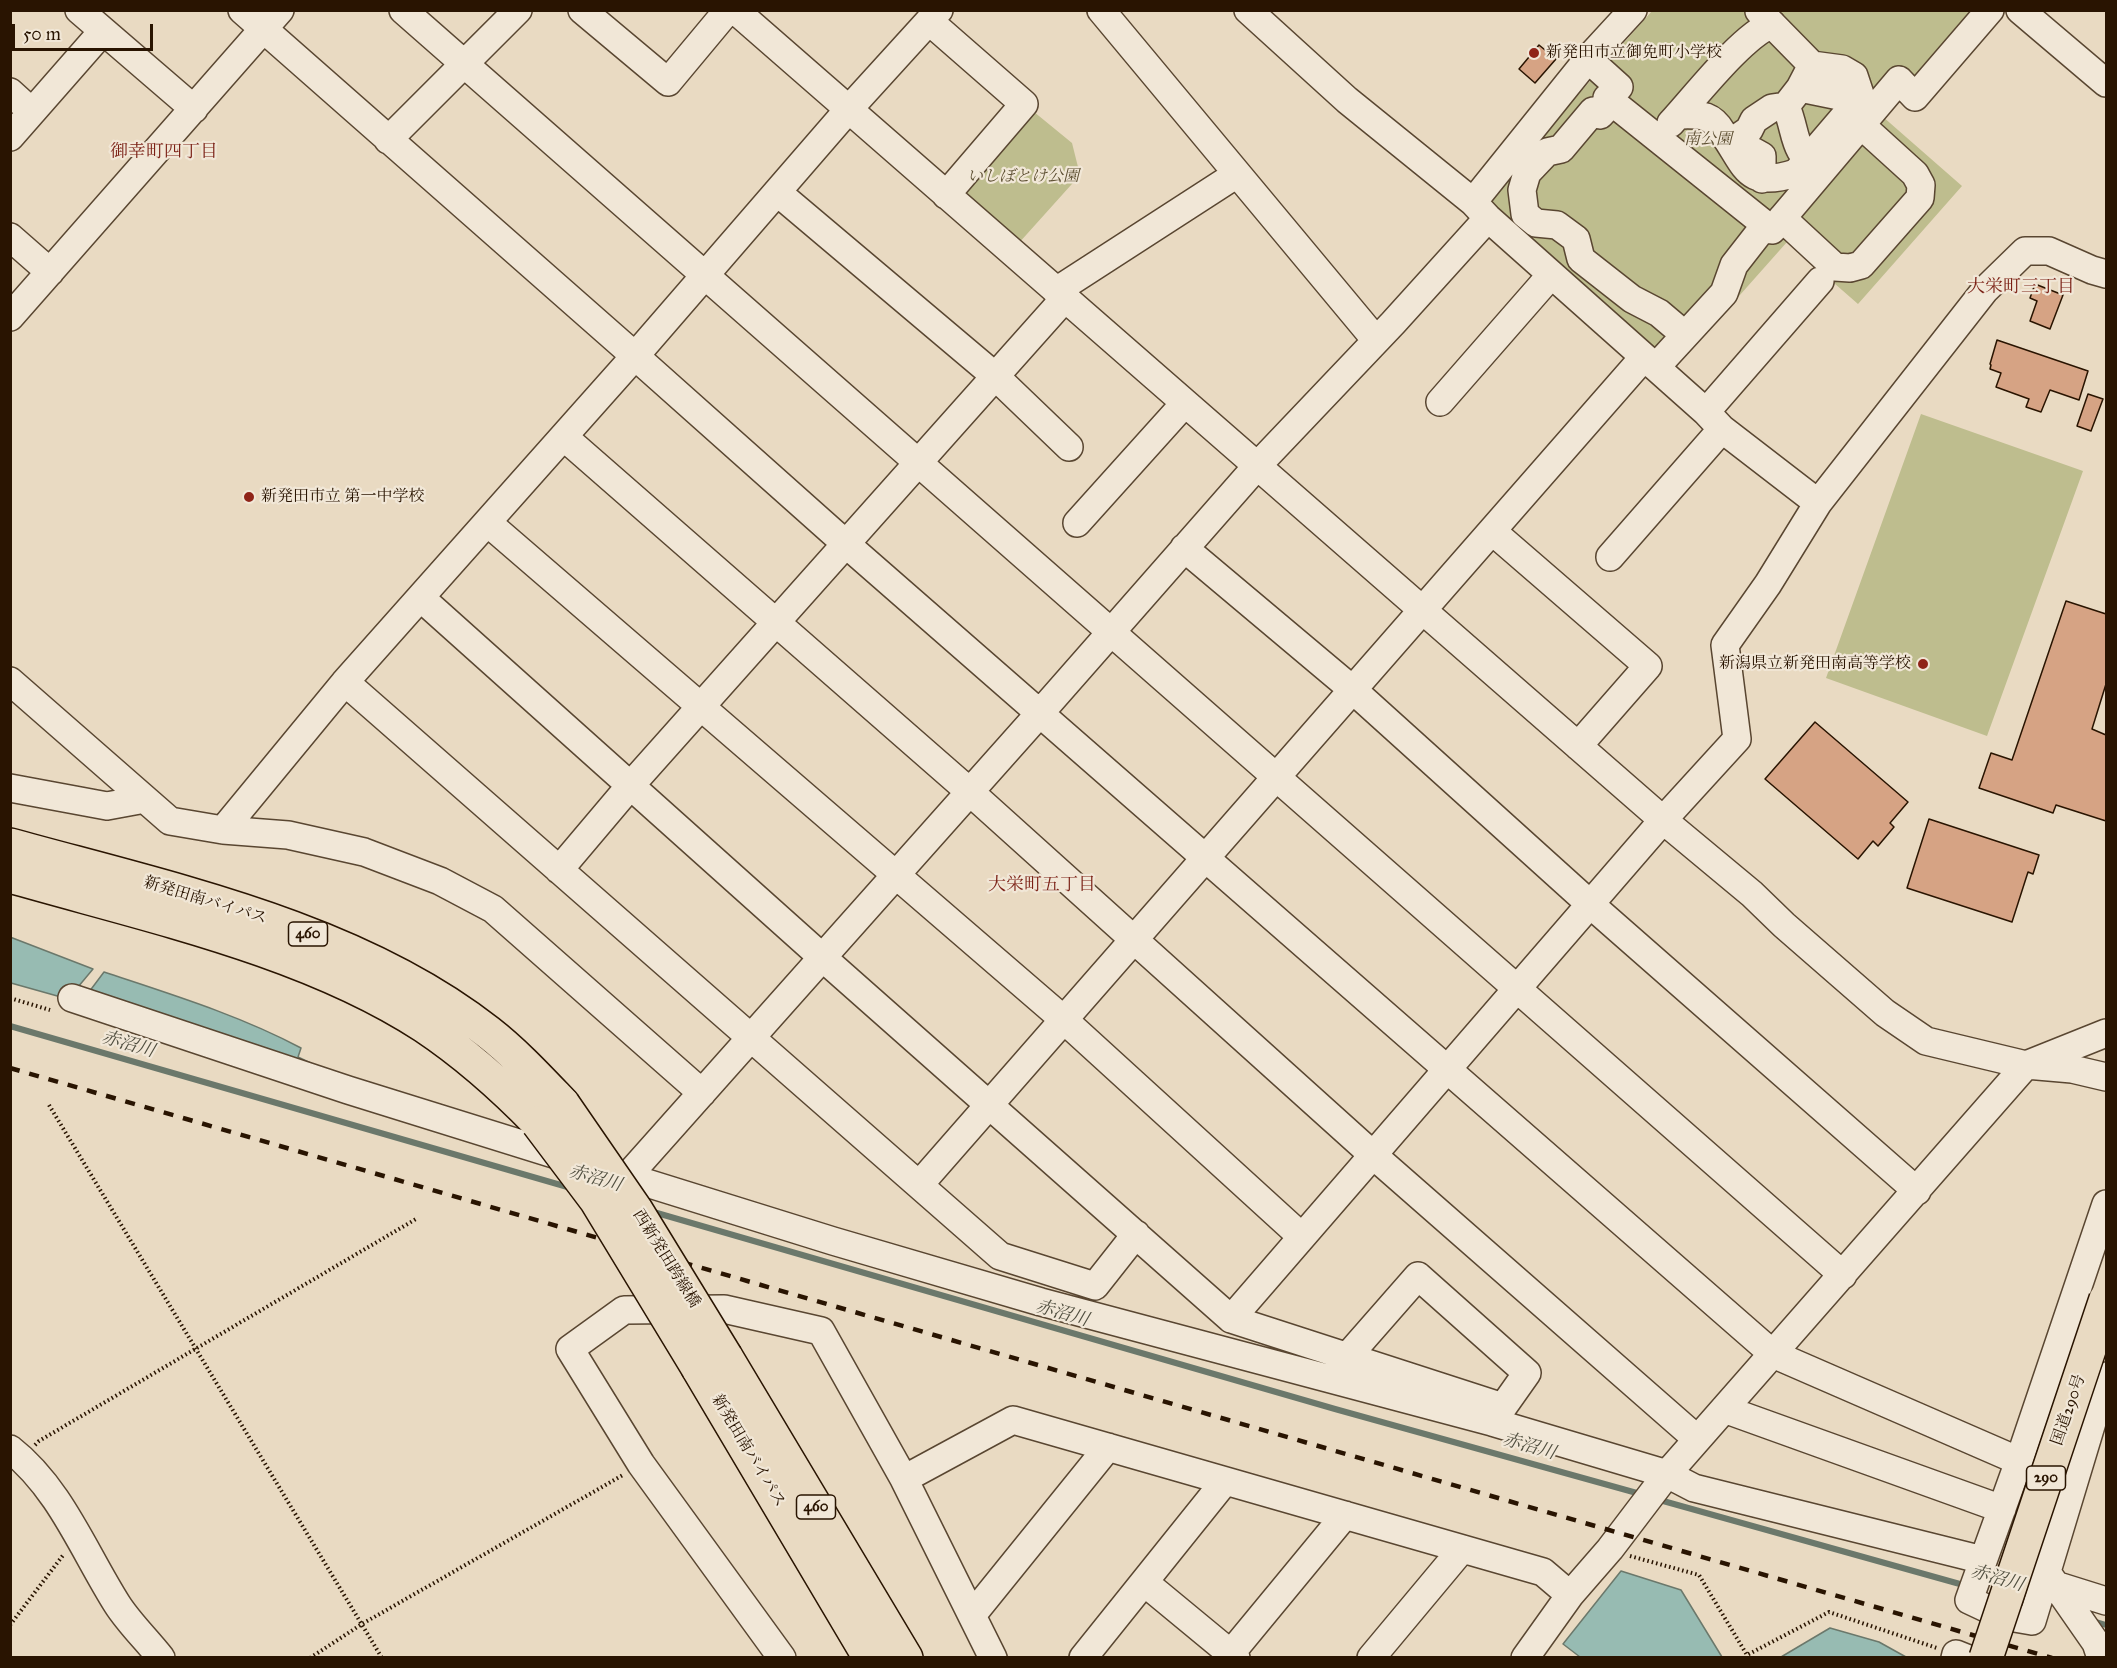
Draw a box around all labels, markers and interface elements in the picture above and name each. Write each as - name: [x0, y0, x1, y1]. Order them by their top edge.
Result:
- scale bar: [15, 12, 156, 50]
- text: 50 m: [23, 23, 61, 45]
- place label: 新発田市立御免町小学校: [1546, 43, 1722, 63]
- marker: 新発田市立御免町小学校: [1527, 46, 1541, 60]
- park label: 南公園: [1684, 130, 1732, 150]
- district label: 御幸町四丁目: [110, 142, 218, 164]
- park label: いしぼとけ公園: [967, 167, 1079, 187]
- district label: 大栄町三丁目: [1967, 277, 2075, 299]
- place label: 新発田市立 第一中学校: [261, 487, 424, 507]
- marker: 新発田市立 第一中学校: [242, 490, 256, 504]
- place label: 新潟県立新発田南高等学校: [1719, 654, 1911, 674]
- marker: 新潟県立新発田南高等学校: [1916, 657, 1930, 671]
- street label: 新発田南バイパス: [141, 873, 269, 929]
- district label: 大栄町五丁目: [988, 875, 1096, 897]
- road number: 460: [288, 922, 328, 946]
- water label: 赤沼川: [99, 1027, 157, 1063]
- water label: 赤沼川: [566, 1161, 624, 1197]
- street label: 西新発田跨線橋: [628, 1206, 704, 1312]
- water label: 赤沼川: [1033, 1296, 1091, 1332]
- street label: 国道290号: [2048, 1372, 2090, 1448]
- street label: 新発田南バイパス: [707, 1391, 789, 1511]
- water label: 赤沼川: [1500, 1429, 1558, 1465]
- road number: 290: [2026, 1466, 2066, 1490]
- road number: 460: [796, 1495, 836, 1519]
- water label: 赤沼川: [1968, 1561, 2026, 1597]

